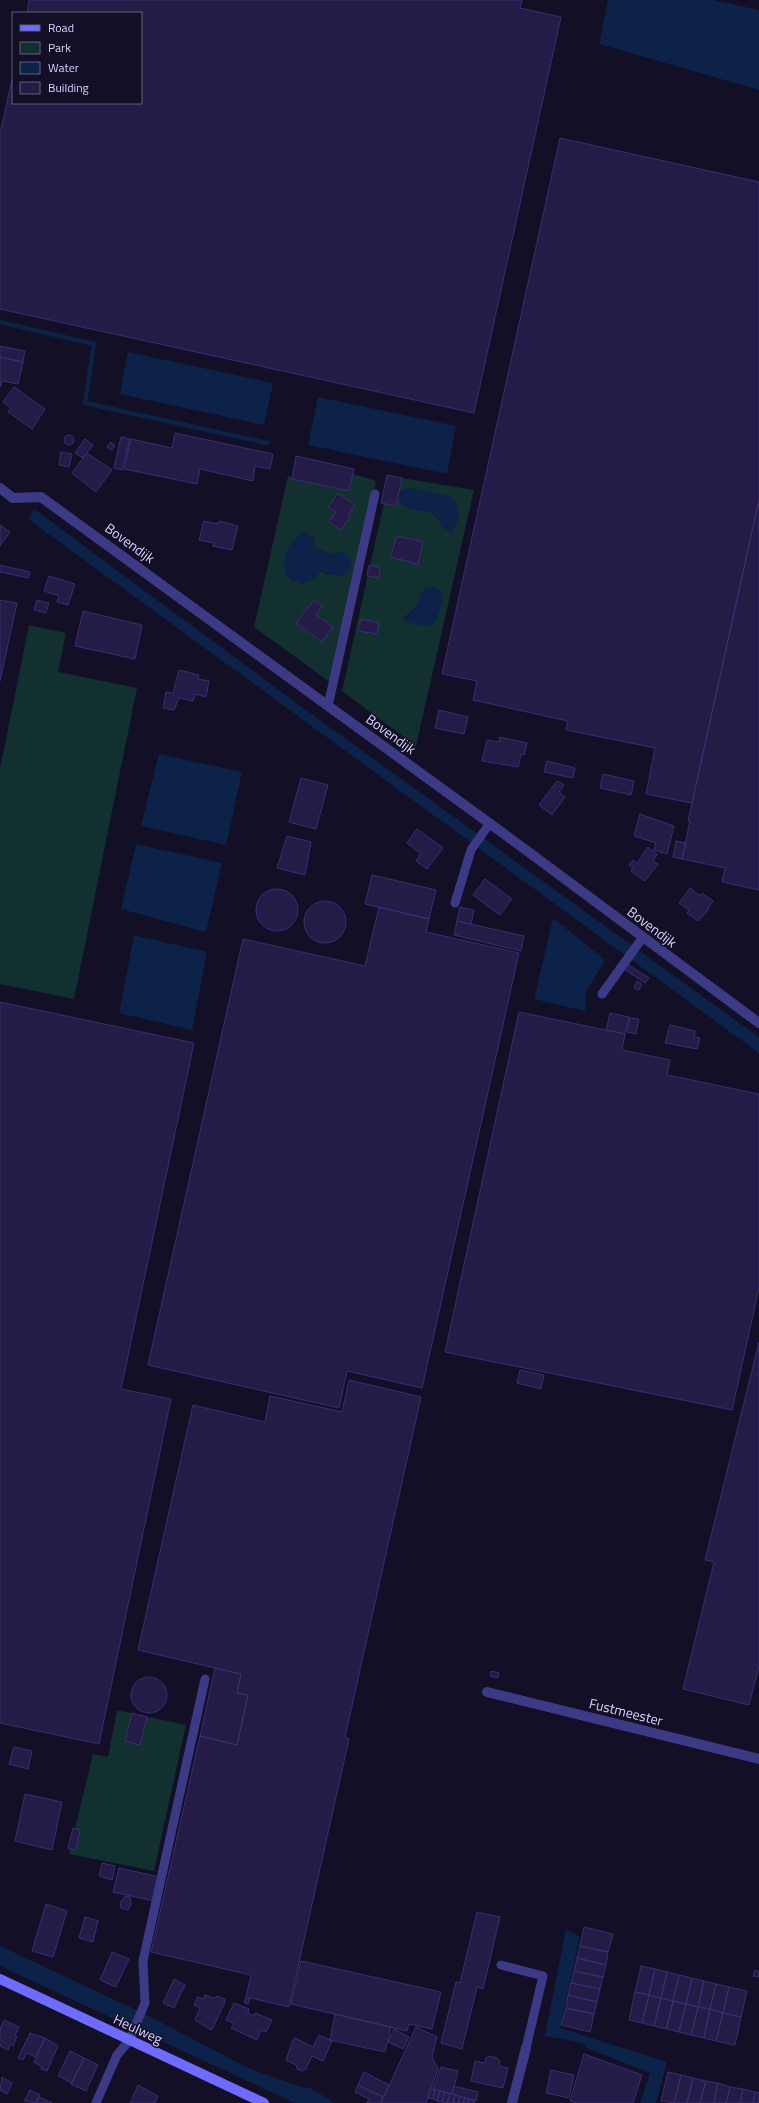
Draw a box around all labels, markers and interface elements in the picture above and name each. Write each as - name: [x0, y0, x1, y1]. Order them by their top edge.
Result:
- legend: [12, 12, 142, 104]
- text: Road: [48, 18, 74, 37]
- text: Park: [48, 38, 71, 57]
- text: Water: [48, 58, 79, 77]
- text: Building: [48, 78, 89, 97]
- street label: Bovendijk: [101, 517, 160, 568]
- street label: Bovendijk: [362, 708, 421, 759]
- street label: Bovendijk: [623, 901, 682, 952]
- street label: Fustmeester: [587, 1692, 665, 1731]
- street label: Heulweg: [110, 2008, 166, 2049]

